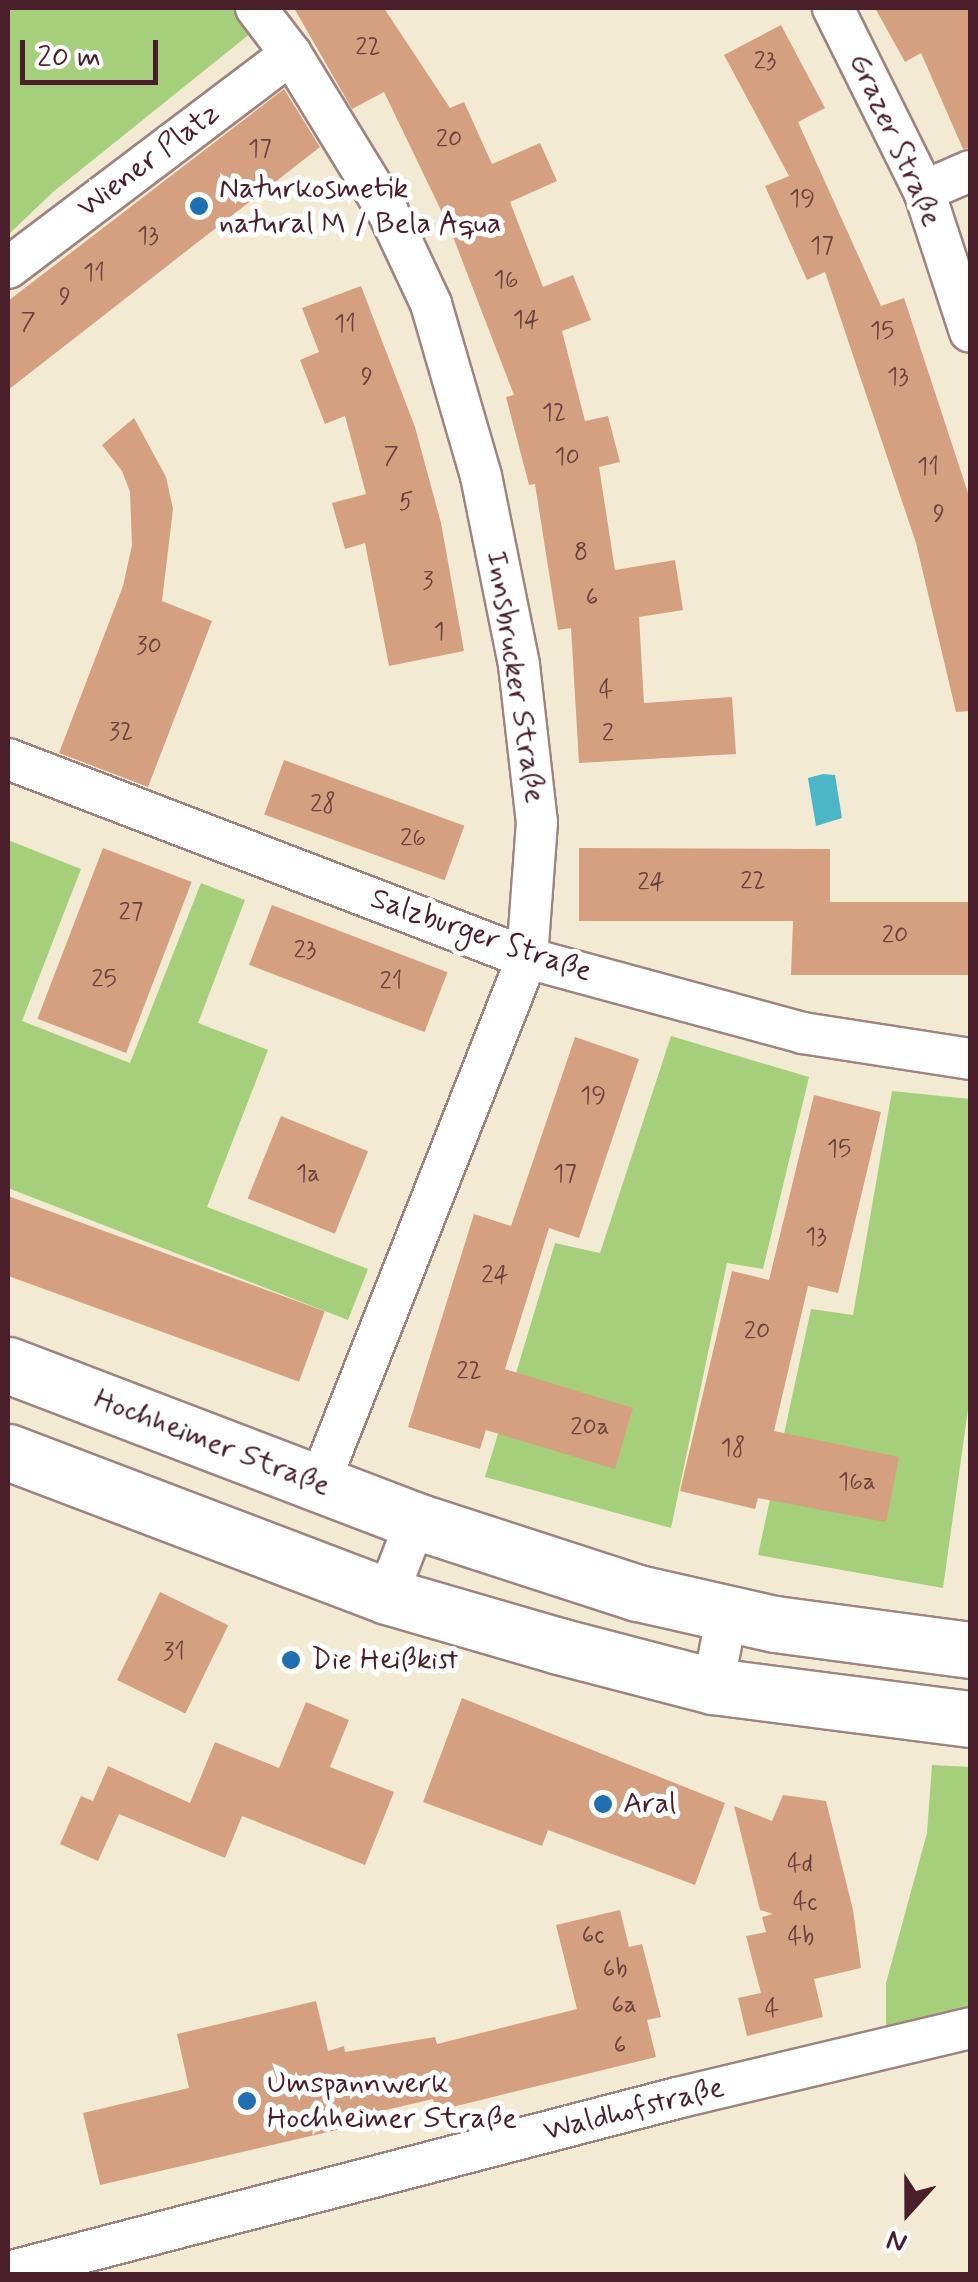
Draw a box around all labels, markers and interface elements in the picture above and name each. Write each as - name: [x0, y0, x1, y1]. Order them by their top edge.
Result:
- scale bar: [25, 20, 162, 82]
- house number: 22: [355, 33, 381, 63]
- text: 20 m: [37, 38, 101, 77]
- house number: 23: [754, 47, 776, 77]
- street label: Grazer Straße: [841, 48, 949, 232]
- street label: Wiener Platz: [71, 96, 227, 226]
- house number: 20: [436, 125, 462, 155]
- house number: 17: [248, 135, 272, 165]
- place label: Naturkosmetik natural M / Bela Aqua: [219, 171, 505, 242]
- house number: 19: [789, 185, 815, 215]
- marker: Naturkosmetik natural M / Bela Aqua: [188, 195, 210, 217]
- house number: 13: [137, 222, 159, 252]
- house number: 17: [810, 232, 834, 262]
- house number: 11: [83, 259, 105, 289]
- house number: 16: [494, 266, 518, 296]
- house number: 9: [59, 283, 71, 313]
- house number: 14: [513, 306, 539, 336]
- house number: 7: [20, 308, 36, 338]
- house number: 11: [334, 310, 356, 340]
- house number: 15: [870, 317, 894, 347]
- house number: 9: [361, 363, 373, 393]
- house number: 13: [887, 363, 909, 393]
- house number: 12: [542, 399, 566, 429]
- house number: 7: [383, 442, 399, 472]
- house number: 10: [554, 443, 580, 473]
- house number: 11: [917, 453, 939, 483]
- house number: 5: [399, 488, 413, 518]
- house number: 9: [933, 500, 945, 530]
- house number: 8: [574, 538, 588, 568]
- street label: Innsbrucker Straße: [478, 551, 552, 803]
- house number: 3: [422, 567, 434, 597]
- house number: 6: [586, 583, 598, 613]
- house number: 1: [433, 618, 445, 648]
- house number: 30: [136, 632, 162, 662]
- house number: 4: [599, 676, 613, 706]
- house number: 32: [109, 718, 133, 748]
- house number: 2: [602, 719, 614, 749]
- house number: 28: [310, 790, 336, 820]
- house number: 26: [400, 824, 426, 854]
- house number: 22: [740, 867, 766, 897]
- house number: 24: [637, 868, 665, 898]
- street label: Salzburger Straße: [366, 881, 596, 991]
- house number: 27: [119, 898, 143, 928]
- house number: 20: [882, 921, 908, 951]
- house number: 23: [294, 936, 316, 966]
- house number: 25: [91, 965, 117, 995]
- house number: 21: [380, 967, 402, 997]
- house number: 19: [580, 1082, 606, 1112]
- house number: 15: [827, 1135, 851, 1165]
- house number: 1a: [296, 1160, 320, 1190]
- house number: 17: [553, 1160, 577, 1190]
- house number: 13: [805, 1223, 827, 1253]
- house number: 24: [481, 1261, 509, 1291]
- house number: 20: [744, 1317, 770, 1347]
- house number: 22: [456, 1357, 482, 1387]
- street label: Hochheimer Straße: [91, 1382, 333, 1504]
- house number: 20a: [570, 1413, 610, 1443]
- house number: 18: [721, 1434, 745, 1464]
- house number: 16a: [838, 1468, 876, 1498]
- house number: 31: [163, 1638, 185, 1668]
- place label: Die Heißkist: [311, 1642, 459, 1678]
- marker: Die Heißkist: [280, 1649, 302, 1671]
- place label: Aral: [623, 1786, 676, 1822]
- marker: Aral: [592, 1793, 614, 1815]
- house number: 4d: [787, 1850, 813, 1880]
- house number: 4c: [793, 1888, 817, 1918]
- house number: 6c: [582, 1921, 604, 1951]
- house number: 4b: [788, 1923, 814, 1953]
- house number: 6b: [602, 1955, 628, 1985]
- house number: 6a: [611, 1991, 637, 2021]
- house number: 4: [765, 1995, 779, 2025]
- house number: 6: [614, 2031, 626, 2061]
- place label: Umspannwerk Hochheimer Straße: [267, 2066, 512, 2136]
- street label: Waldhofstraße: [540, 2070, 728, 2150]
- marker: Umspannwerk Hochheimer Straße: [236, 2090, 258, 2112]
- north arrow: [858, 2162, 958, 2262]
- text: N: [882, 2220, 912, 2261]

